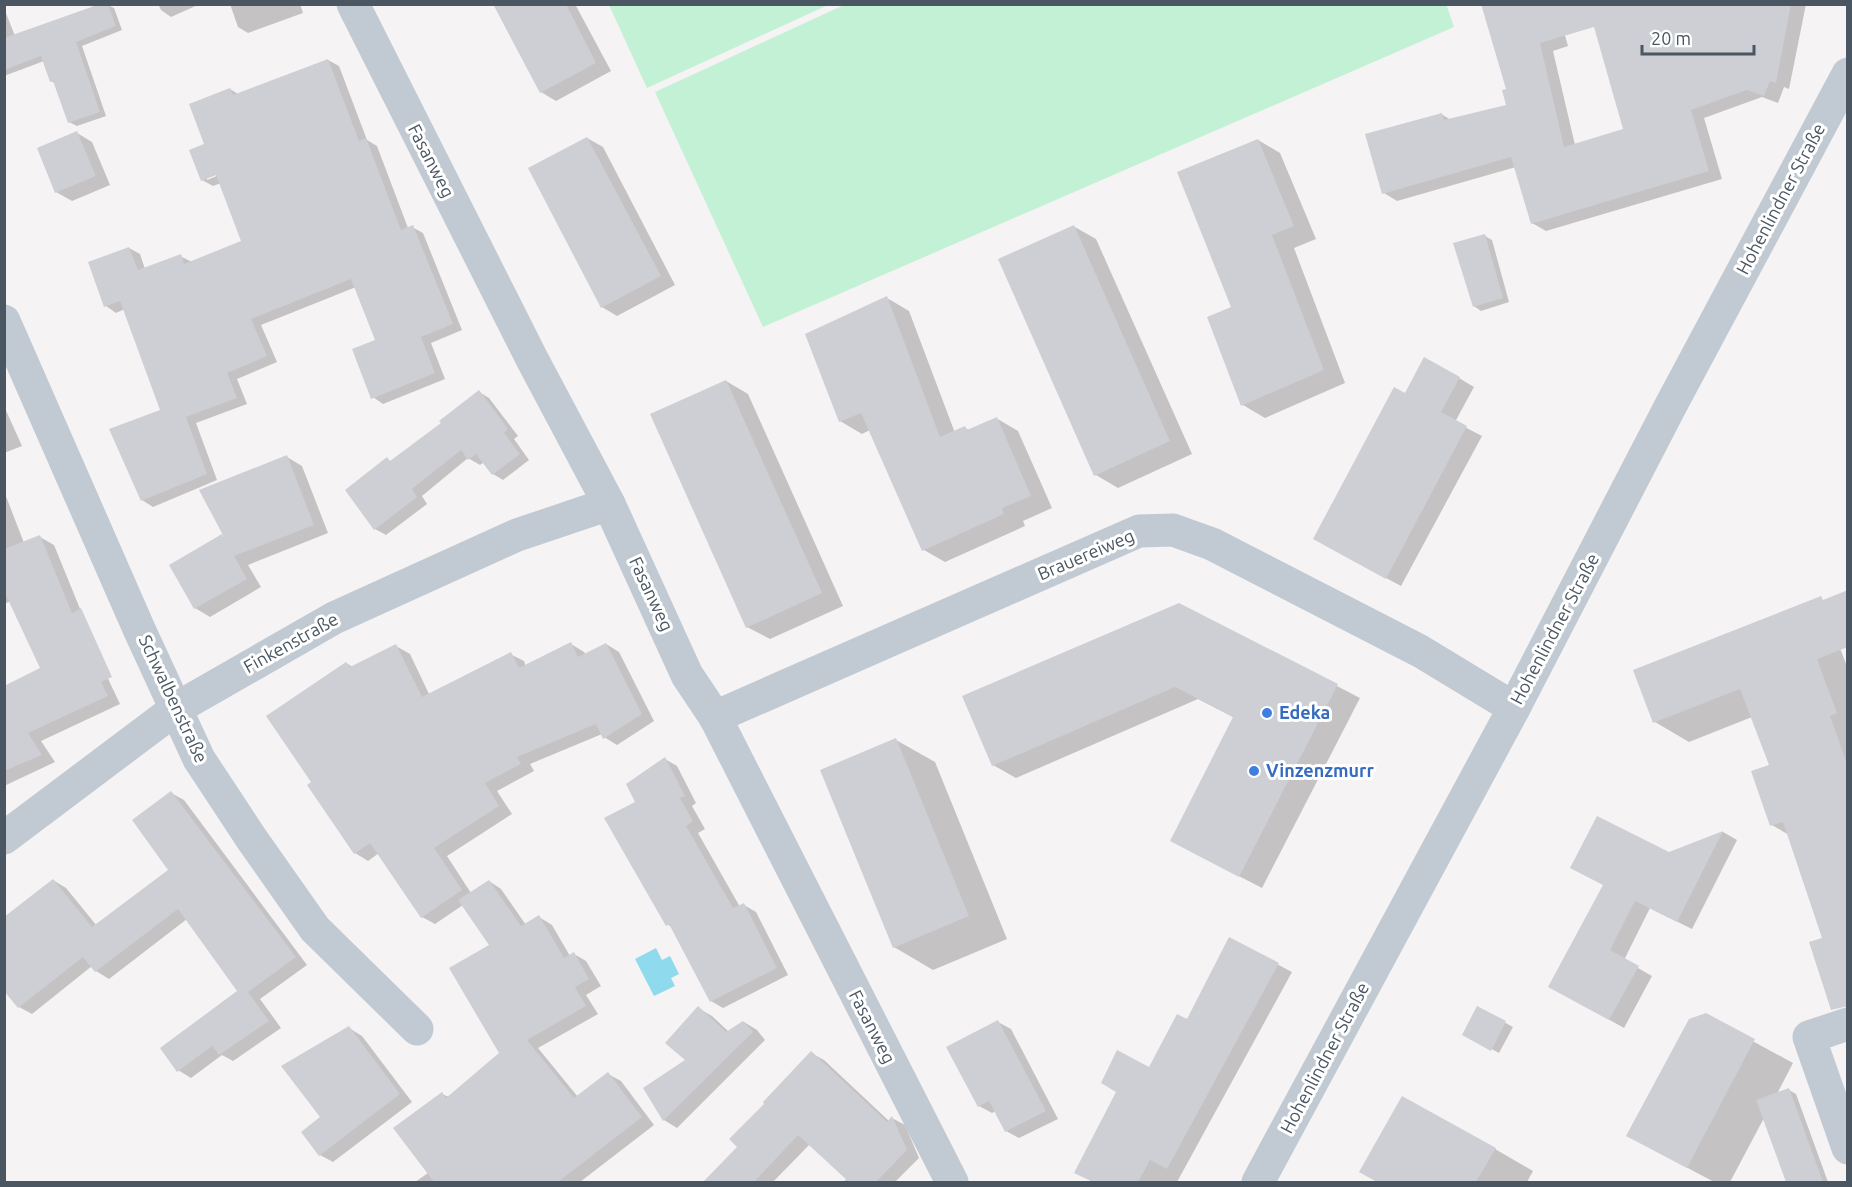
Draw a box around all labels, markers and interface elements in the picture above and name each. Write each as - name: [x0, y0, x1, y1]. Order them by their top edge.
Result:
- scale bar: [1642, 18, 1754, 56]
- text: 20 m: [1651, 28, 1691, 48]
- street label: Hohenlindner Straße: [1732, 120, 1828, 277]
- street label: Fasanweg: [405, 121, 459, 201]
- street label: Brauereiweg: [1034, 525, 1137, 583]
- street label: Hohenlindner Straße: [1506, 550, 1602, 707]
- street label: Fasanweg: [626, 553, 678, 634]
- street label: Finkenstraße: [240, 608, 341, 676]
- street label: Schwalbenstraße: [136, 632, 212, 766]
- place label: Edeka: [1279, 702, 1330, 722]
- marker: Edeka: [1260, 706, 1274, 720]
- place label: Vinzenzmurr: [1266, 760, 1374, 780]
- marker: Vinzenzmurr: [1247, 764, 1261, 778]
- street label: Hohenlindner Straße: [1276, 979, 1372, 1136]
- street label: Fasanweg: [846, 987, 900, 1067]

